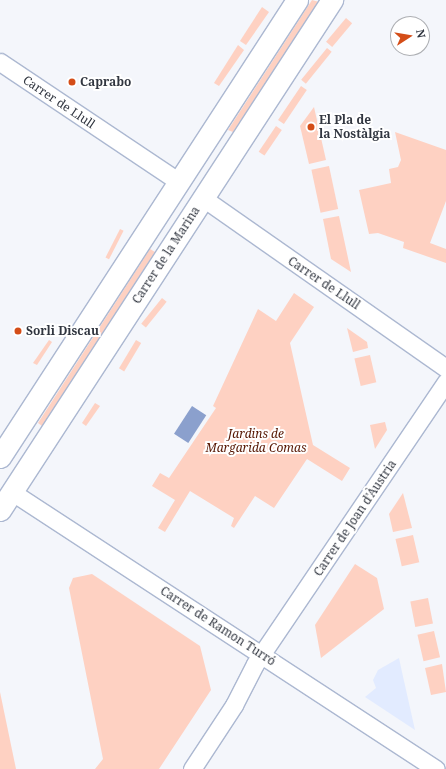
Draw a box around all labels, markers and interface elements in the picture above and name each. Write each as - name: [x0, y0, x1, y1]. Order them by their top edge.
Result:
- north arrow: [390, 16, 430, 56]
- text: N: [413, 28, 429, 39]
- street label: Carrer de Llull: [20, 73, 98, 131]
- place label: Caprabo: [80, 75, 131, 89]
- marker: Caprabo: [67, 77, 77, 87]
- place label: El Pla de la Nostàlgia: [319, 113, 391, 141]
- marker: El Pla de la Nostàlgia: [306, 122, 316, 132]
- street label: Carrer de la Marina: [129, 204, 203, 306]
- street label: Carrer de Llull: [285, 254, 363, 312]
- place label: Sorli Discau: [26, 324, 99, 338]
- marker: Sorli Discau: [13, 326, 23, 336]
- park label: Jardins de Margarida Comas: [205, 427, 307, 455]
- street label: Carrer de Joan d'Àustria: [311, 457, 399, 579]
- street label: Carrer de Ramon Turró: [158, 583, 278, 669]

